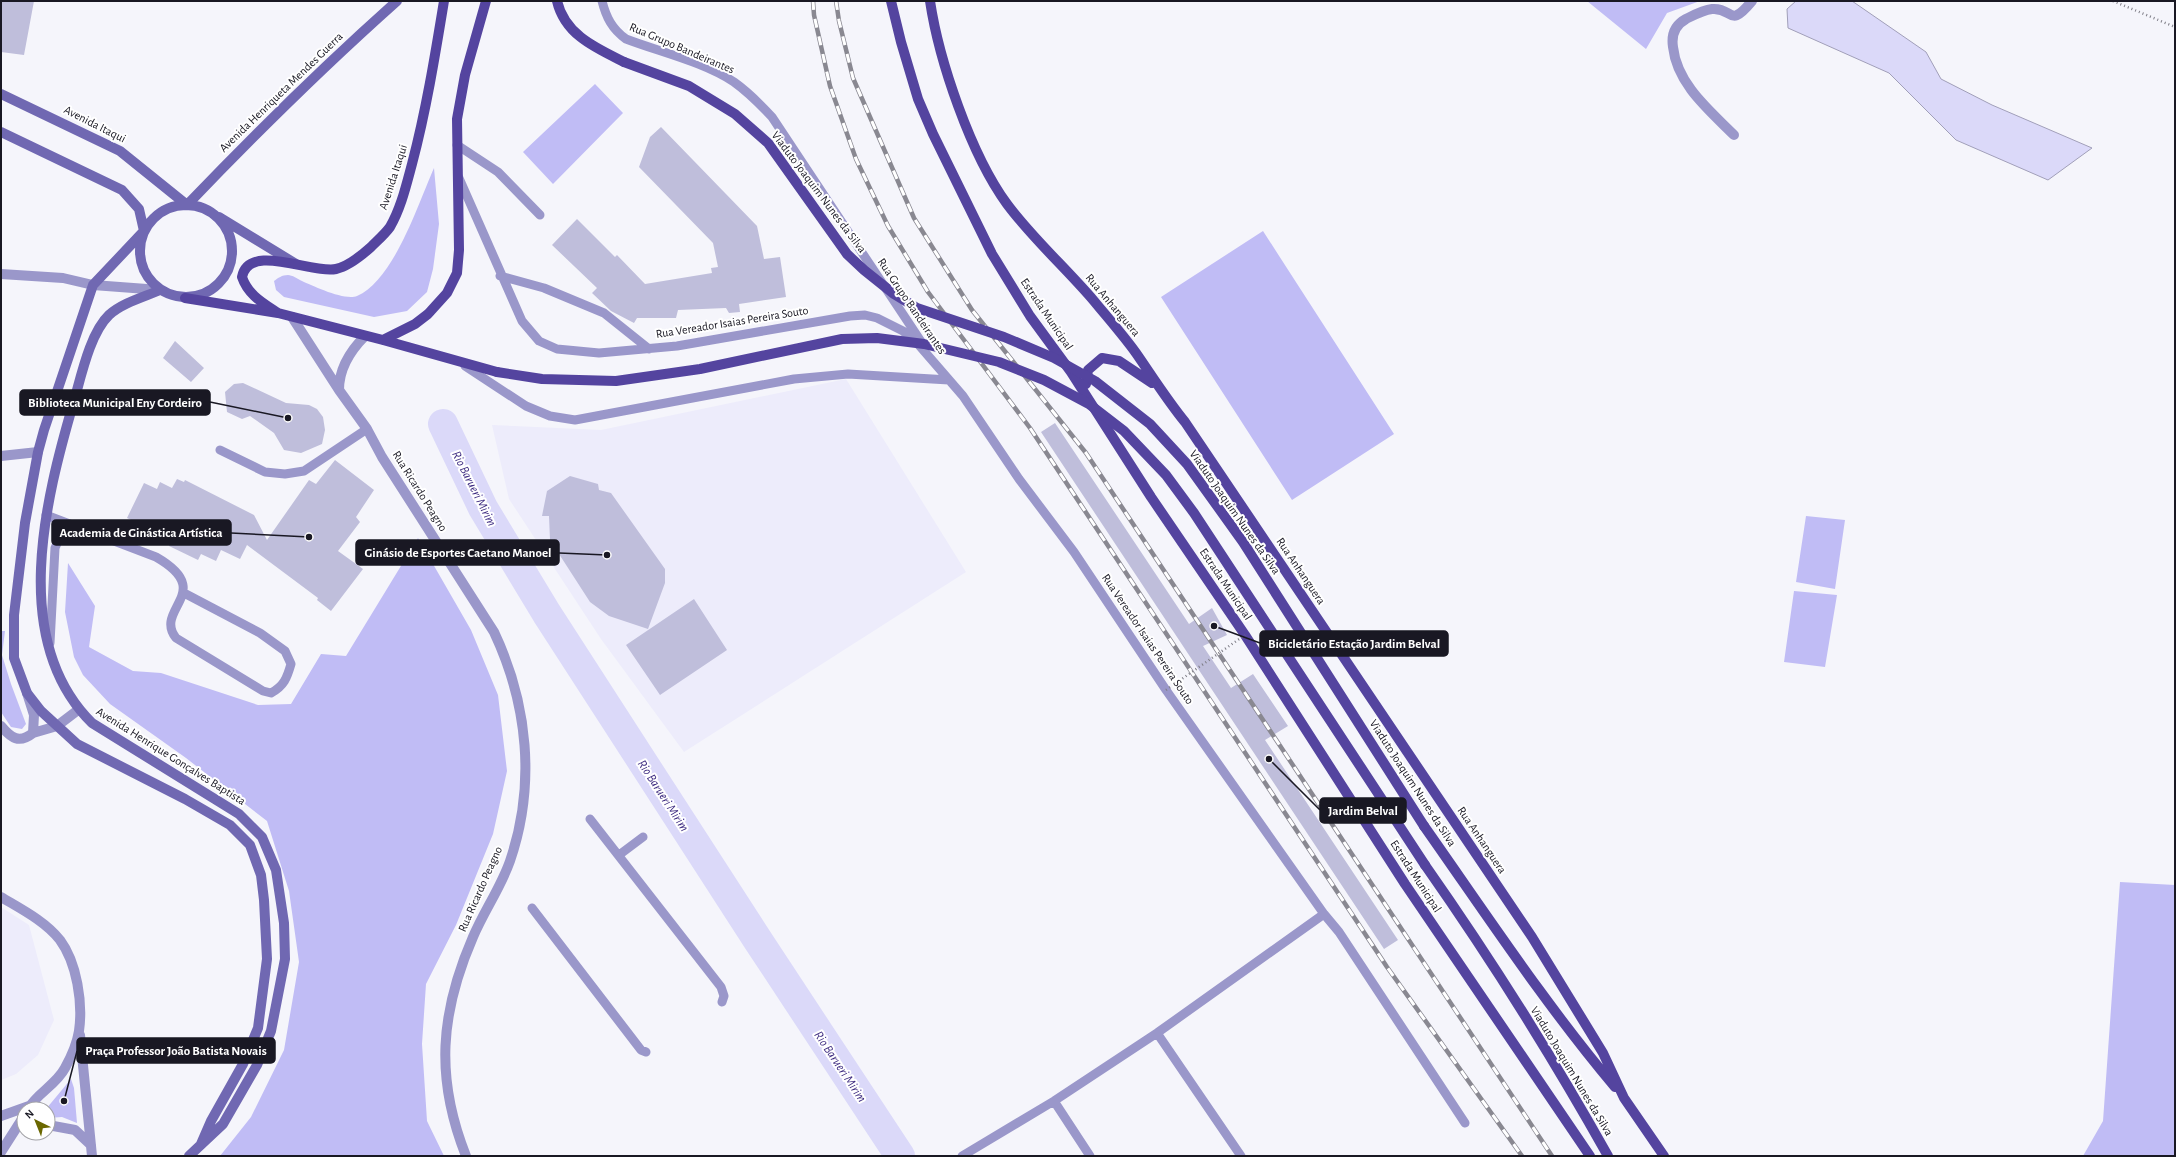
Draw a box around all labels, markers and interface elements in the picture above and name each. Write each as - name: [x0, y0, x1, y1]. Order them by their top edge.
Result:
- street label: Rua Grupo Bandeirantes: [628, 20, 736, 76]
- street label: Avenida Henriqueta Mendes Guerra: [217, 30, 345, 154]
- street label: Avenida Itaqui: [62, 103, 128, 145]
- street label: Viaduto Joaquim Nunes da Silva: [769, 129, 869, 255]
- street label: Avenida Itaqui: [377, 143, 409, 211]
- street label: Rua Grupo Bandeirantes: [876, 256, 948, 356]
- street label: Rua Anhanguera: [1083, 271, 1143, 339]
- street label: Estrada Municipal: [1019, 276, 1075, 352]
- street label: Rua Vereador Isaias Pereira Souto: [655, 304, 809, 340]
- callout: Biblioteca Municipal Eny Cordeiro: [20, 390, 210, 415]
- text: Biblioteca Municipal Eny Cordeiro: [28, 397, 203, 410]
- street label: Viaduto Joaquim Nunes da Silva: [1187, 448, 1283, 577]
- street label: Rua Ricardo Peagno: [390, 449, 450, 533]
- water label: Rio Barueri Mirim: [449, 449, 498, 528]
- callout: Academia de Ginástica Artística: [52, 520, 231, 545]
- text: Academia de Ginástica Artística: [60, 527, 222, 540]
- street label: Rua Anhanguera: [1274, 535, 1328, 607]
- callout: Ginásio de Esportes Caetano Manoel: [356, 540, 559, 565]
- street label: Estrada Municipal: [1198, 546, 1254, 622]
- text: Ginásio de Esportes Caetano Manoel: [365, 547, 551, 560]
- street label: Rua Vereador Isaias Pereira Souto: [1100, 572, 1196, 706]
- callout: Bicicletário Estação Jardim Belval: [1260, 631, 1448, 656]
- text: Bicicletário Estação Jardim Belval: [1268, 638, 1440, 651]
- street label: Avenida Henrique Gonçalves Baptista: [94, 705, 248, 807]
- street label: Viaduto Joaquim Nunes da Silva: [1367, 717, 1459, 849]
- water label: Rio Barueri Mirim: [635, 758, 691, 834]
- callout: Jardim Belval: [1320, 798, 1406, 823]
- street label: Rua Anhanguera: [1455, 804, 1509, 876]
- text: Jardim Belval: [1328, 805, 1398, 818]
- street label: Estrada Municipal: [1388, 838, 1444, 914]
- street label: Rua Ricardo Peagno: [456, 844, 504, 934]
- street label: Viaduto Joaquim Nunes da Silva: [1529, 1004, 1616, 1138]
- water label: Rio Barueri Mirim: [811, 1029, 868, 1105]
- callout: Praça Professor João Batista Novais: [77, 1038, 275, 1063]
- text: Praça Professor João Batista Novais: [85, 1045, 267, 1058]
- north arrow: [16, 1101, 56, 1141]
- text: N: [23, 1107, 36, 1121]

